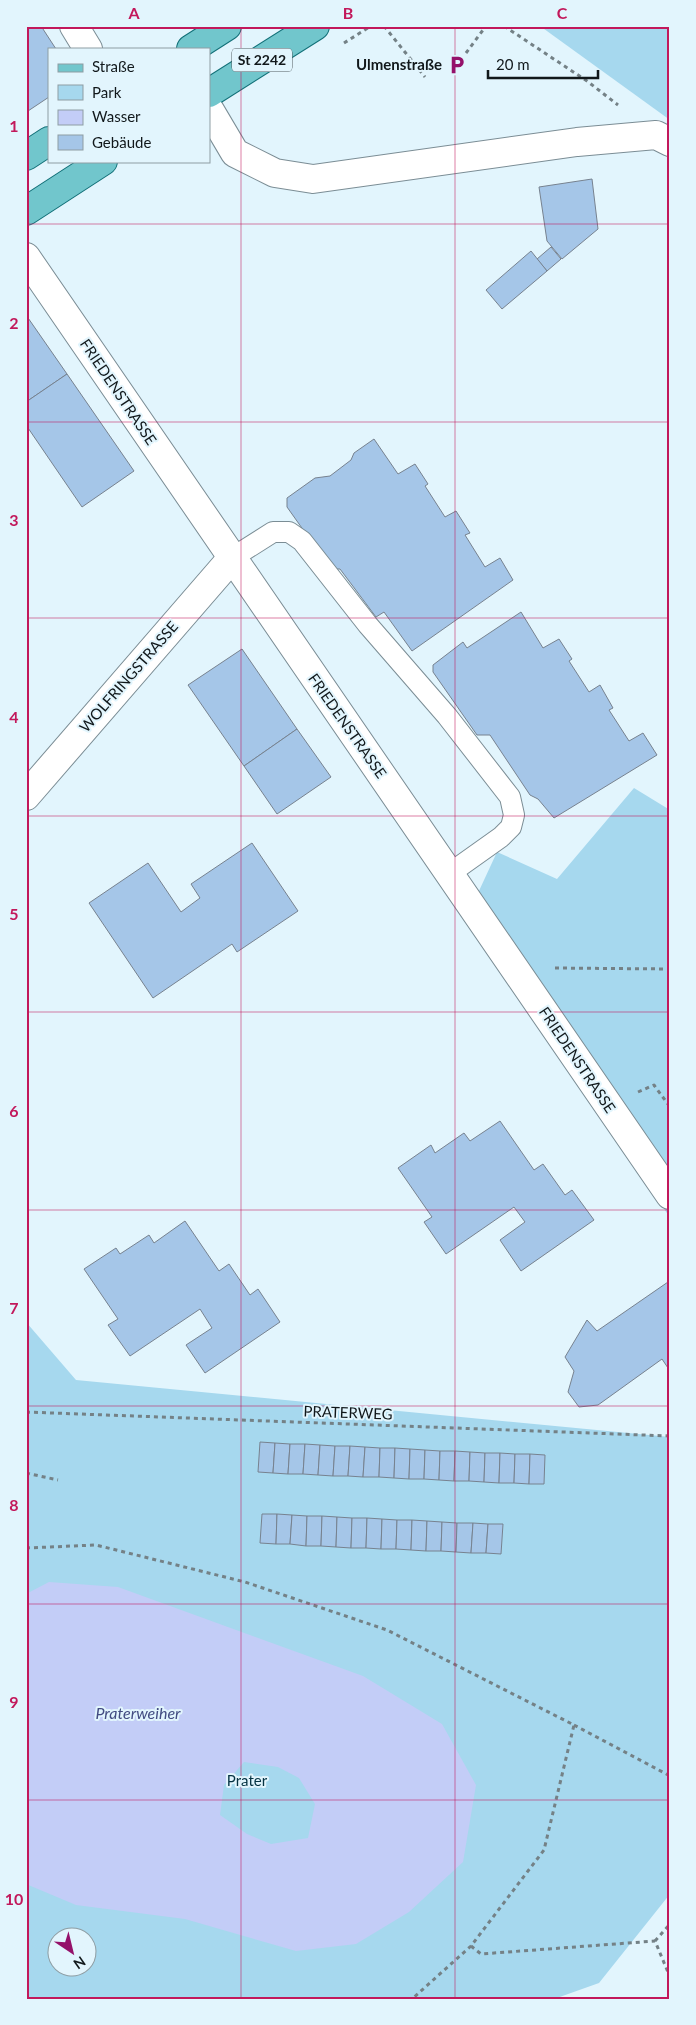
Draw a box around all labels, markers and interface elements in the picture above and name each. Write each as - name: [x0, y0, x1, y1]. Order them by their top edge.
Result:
- text: A: [127, 3, 140, 22]
- text: B: [343, 3, 353, 22]
- text: C: [557, 3, 568, 22]
- legend: [48, 48, 210, 162]
- road number: St 2242: [232, 48, 292, 72]
- scale bar: [488, 48, 598, 80]
- parking icon: Ulmenstraße: [446, 54, 468, 76]
- place label: Ulmenstraße: [356, 55, 442, 73]
- text: 20 m: [496, 55, 530, 73]
- text: Straße: [92, 57, 135, 75]
- text: Park: [92, 83, 122, 101]
- text: Wasser: [92, 107, 141, 125]
- text: 1: [9, 116, 19, 135]
- text: Gebäude: [92, 133, 151, 151]
- text: 2: [9, 313, 19, 332]
- street label: FRIEDENSTRASSE: [77, 335, 161, 448]
- text: 3: [9, 510, 19, 529]
- street label: WOLFRINGSTRASSE: [75, 617, 181, 735]
- street label: FRIEDENSTRASSE: [305, 670, 391, 781]
- text: 4: [9, 707, 19, 726]
- text: 5: [9, 904, 19, 923]
- street label: FRIEDENSTRASSE: [536, 1003, 620, 1116]
- text: 6: [9, 1101, 19, 1120]
- text: 7: [9, 1298, 19, 1317]
- street label: PRATERWEG: [303, 1401, 393, 1423]
- text: 8: [9, 1495, 19, 1514]
- text: 9: [9, 1692, 19, 1711]
- water label: Praterweiher: [95, 1703, 181, 1722]
- park label: Prater: [227, 1771, 268, 1789]
- text: 10: [5, 1889, 23, 1908]
- north arrow: [48, 1928, 98, 1978]
- text: N: [70, 1953, 89, 1973]

